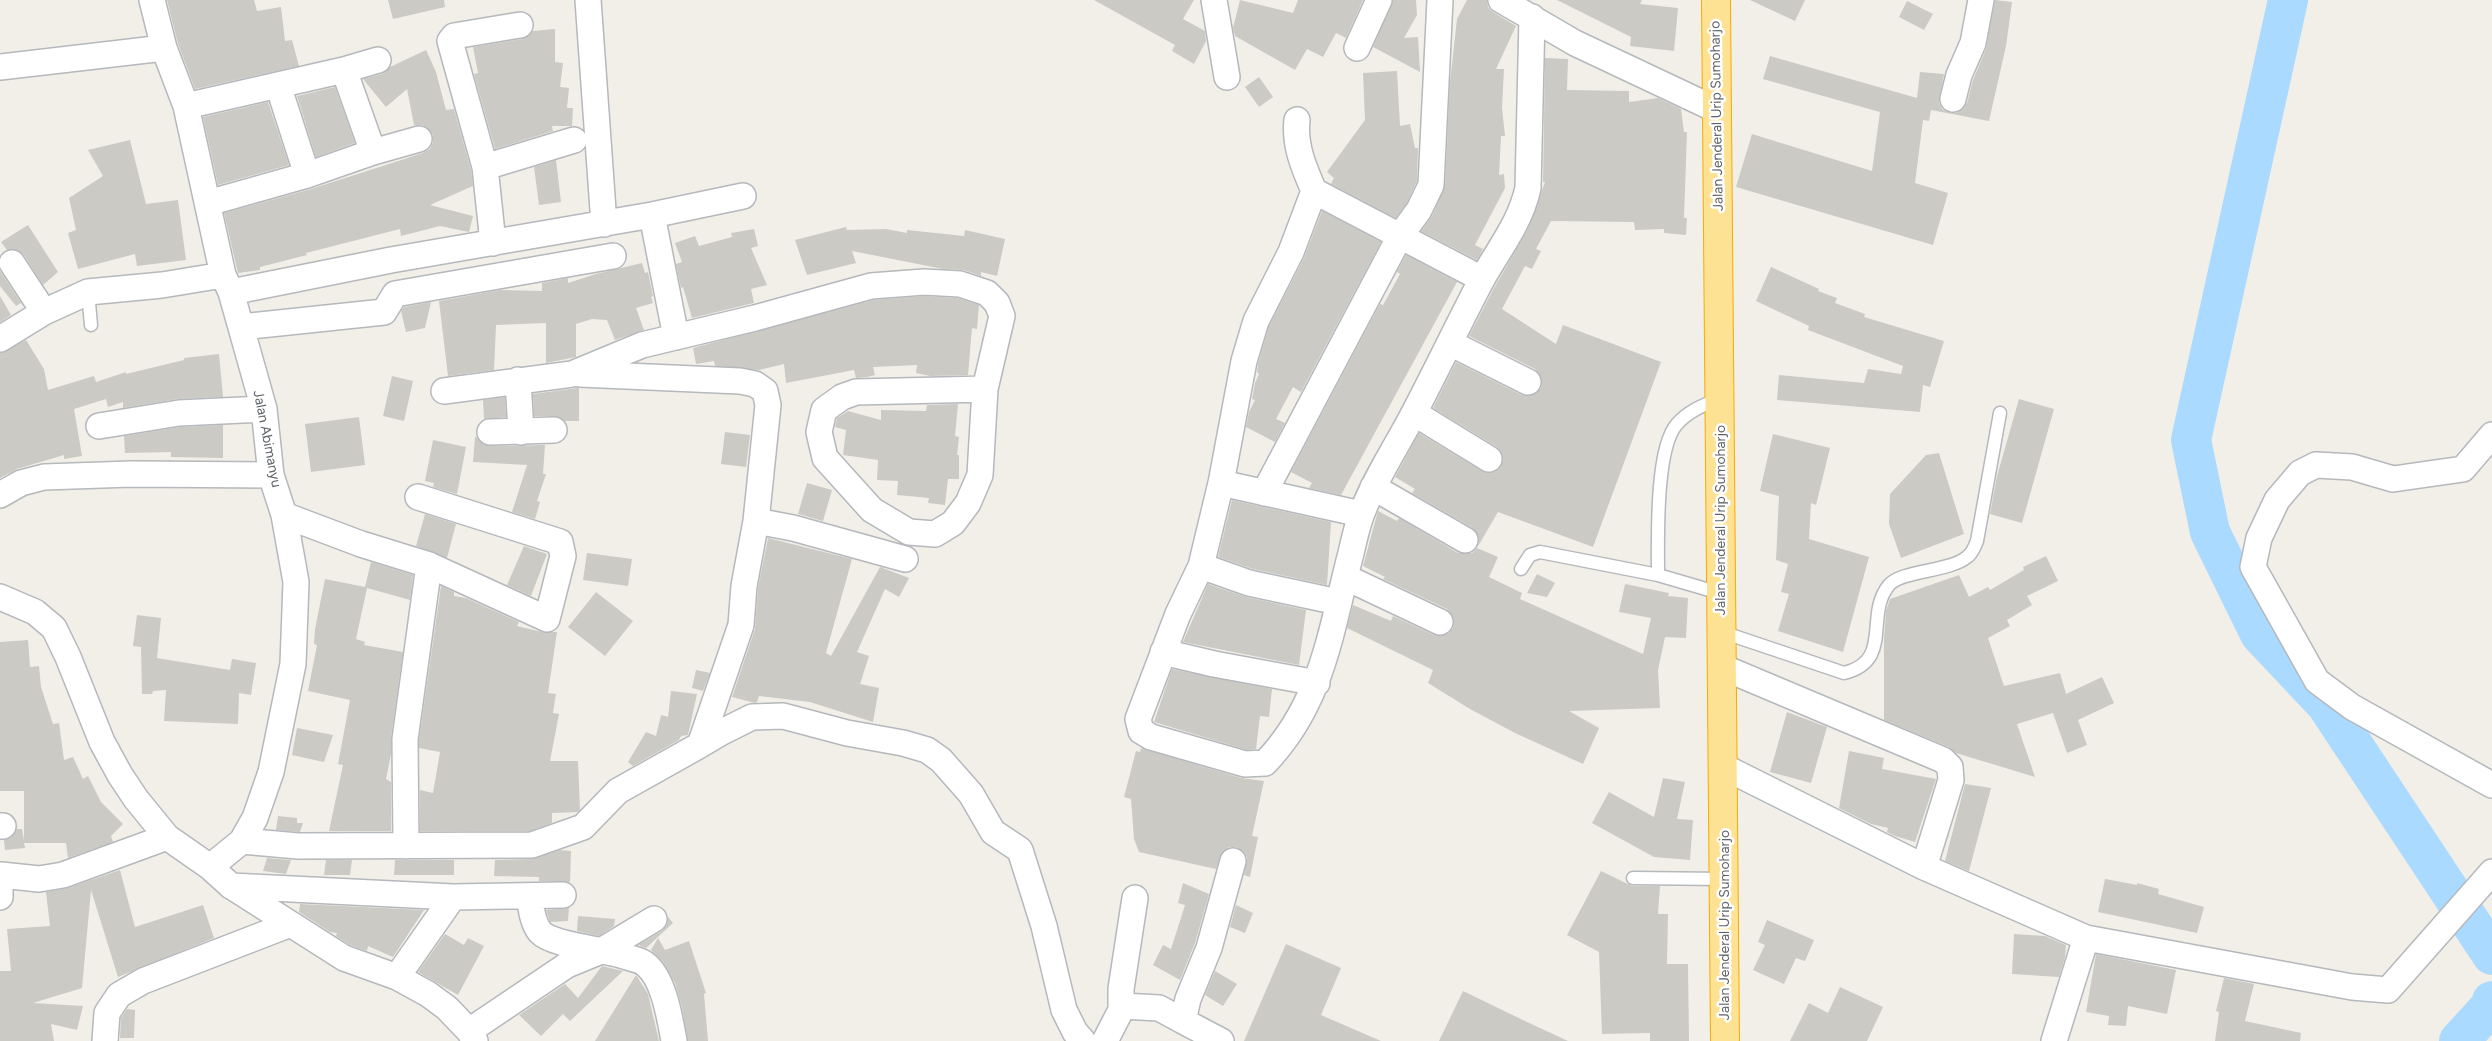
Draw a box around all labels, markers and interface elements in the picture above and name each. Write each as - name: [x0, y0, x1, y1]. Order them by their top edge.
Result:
- street label: Jalan Jenderal Urip Sumoharjo: [1707, 21, 1727, 211]
- street label: Jalan Abimanyu: [249, 389, 285, 489]
- street label: Jalan Jenderal Urip Sumoharjo: [1713, 425, 1729, 615]
- street label: Jalan Jenderal Urip Sumoharjo: [1717, 830, 1733, 1020]

